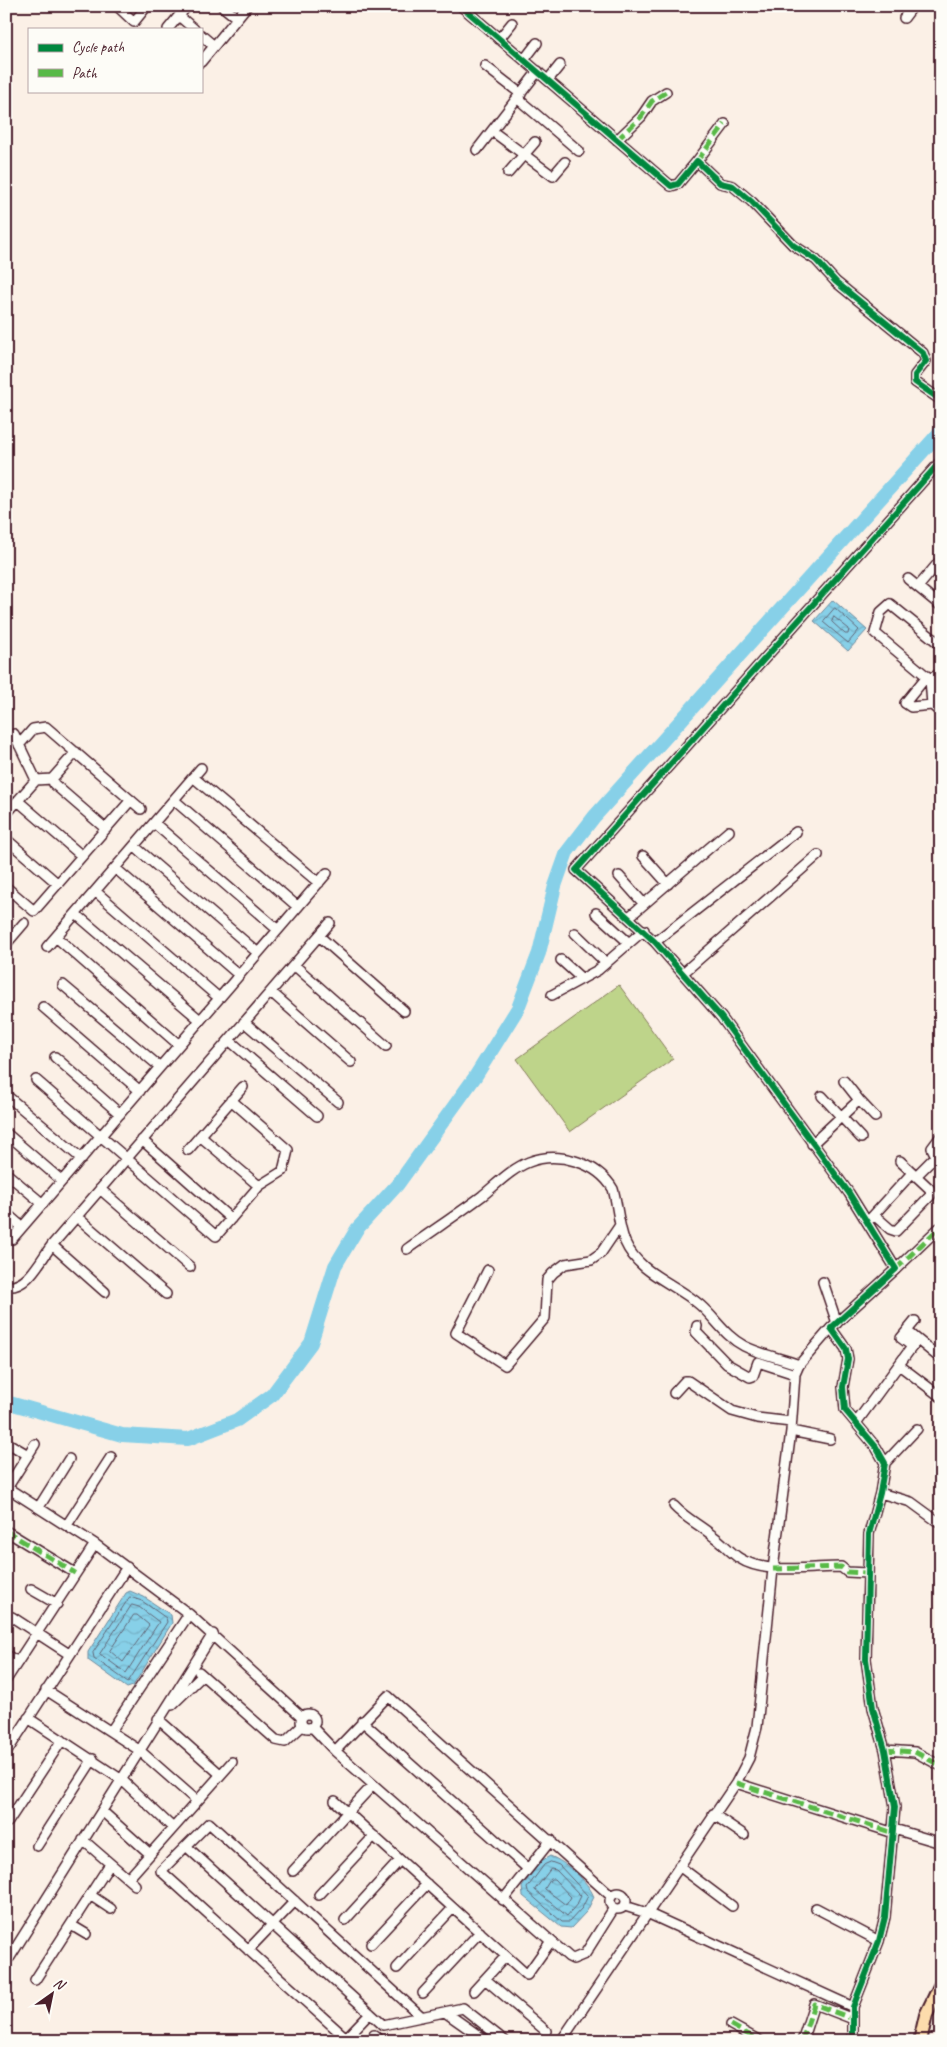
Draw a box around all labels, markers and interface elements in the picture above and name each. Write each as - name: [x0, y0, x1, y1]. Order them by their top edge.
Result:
- legend: [28, 28, 202, 92]
- text: Cycle path: [72, 38, 124, 57]
- text: Path: [72, 64, 98, 83]
- north arrow: [28, 1970, 78, 2020]
- text: N: [51, 1974, 69, 1994]

